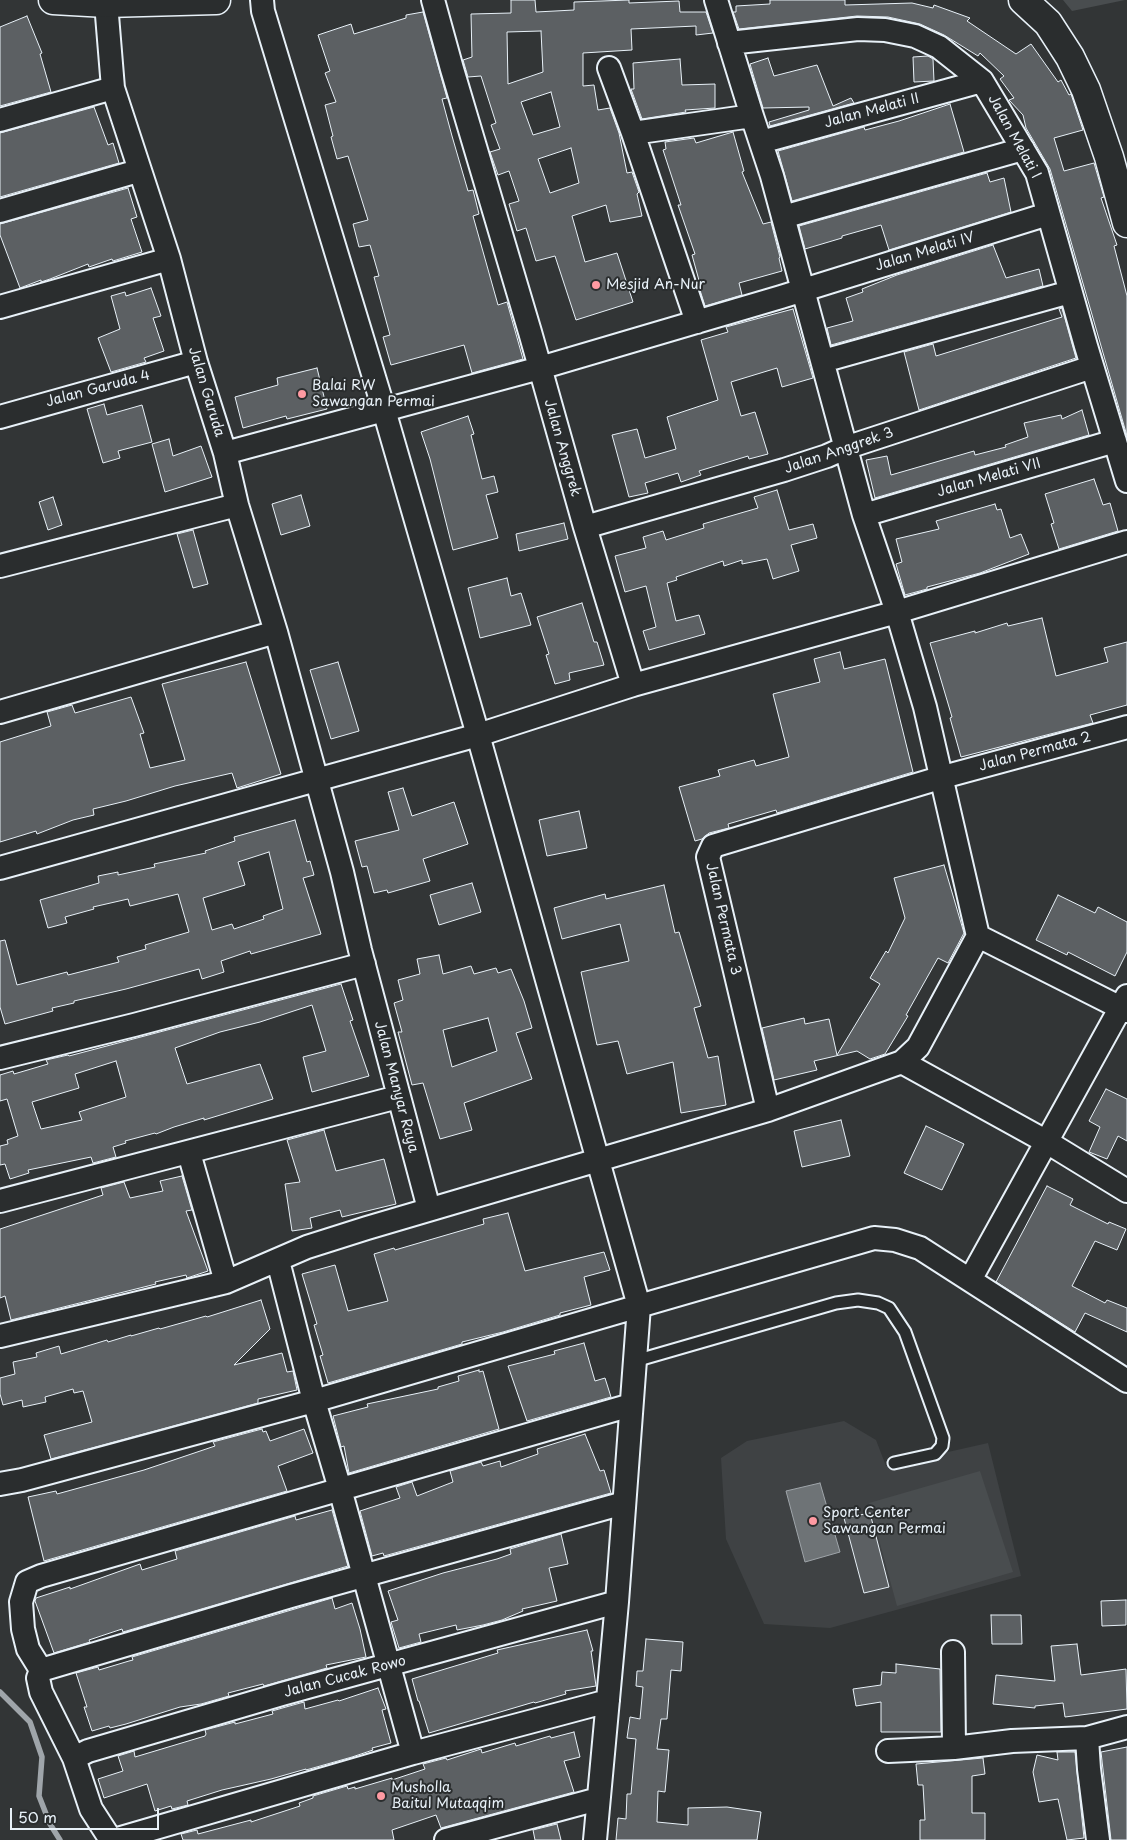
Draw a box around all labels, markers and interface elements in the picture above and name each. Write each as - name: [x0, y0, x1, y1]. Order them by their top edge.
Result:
- street label: Jalan Melati II: [823, 90, 921, 132]
- street label: Jalan Melati I: [984, 92, 1044, 182]
- street label: Jalan Melati IV: [873, 229, 977, 275]
- place label: Mesjid An-Nur: [606, 277, 705, 293]
- marker: Mesjid An-Nur: [590, 279, 602, 291]
- street label: Jalan Garuda: [184, 345, 228, 439]
- street label: Jalan Garuda 4: [44, 367, 152, 411]
- place label: Balai RW Sawangan Permai: [312, 378, 435, 411]
- marker: Balai RW Sawangan Permai: [296, 388, 308, 400]
- street label: Jalan Anggrek: [540, 397, 584, 499]
- street label: Jalan Anggrek 3: [782, 424, 896, 478]
- street label: Jalan Melati VII: [935, 455, 1043, 501]
- street label: Jalan Permata 2: [977, 729, 1093, 775]
- street label: Jalan Permata 3: [702, 861, 744, 977]
- street label: Jalan Manyar Raya: [370, 1019, 422, 1155]
- place label: Sport Center Sawangan Permai: [823, 1505, 946, 1538]
- marker: Sport Center Sawangan Permai: [807, 1515, 819, 1527]
- street label: Jalan Cucak Rowo: [282, 1653, 408, 1701]
- place label: Musholla Baitul Mutaqqim: [391, 1780, 504, 1812]
- marker: Musholla Baitul Mutaqqim: [375, 1790, 387, 1802]
- scale bar: [12, 1798, 161, 1830]
- text: 50 m: [18, 1805, 57, 1828]

